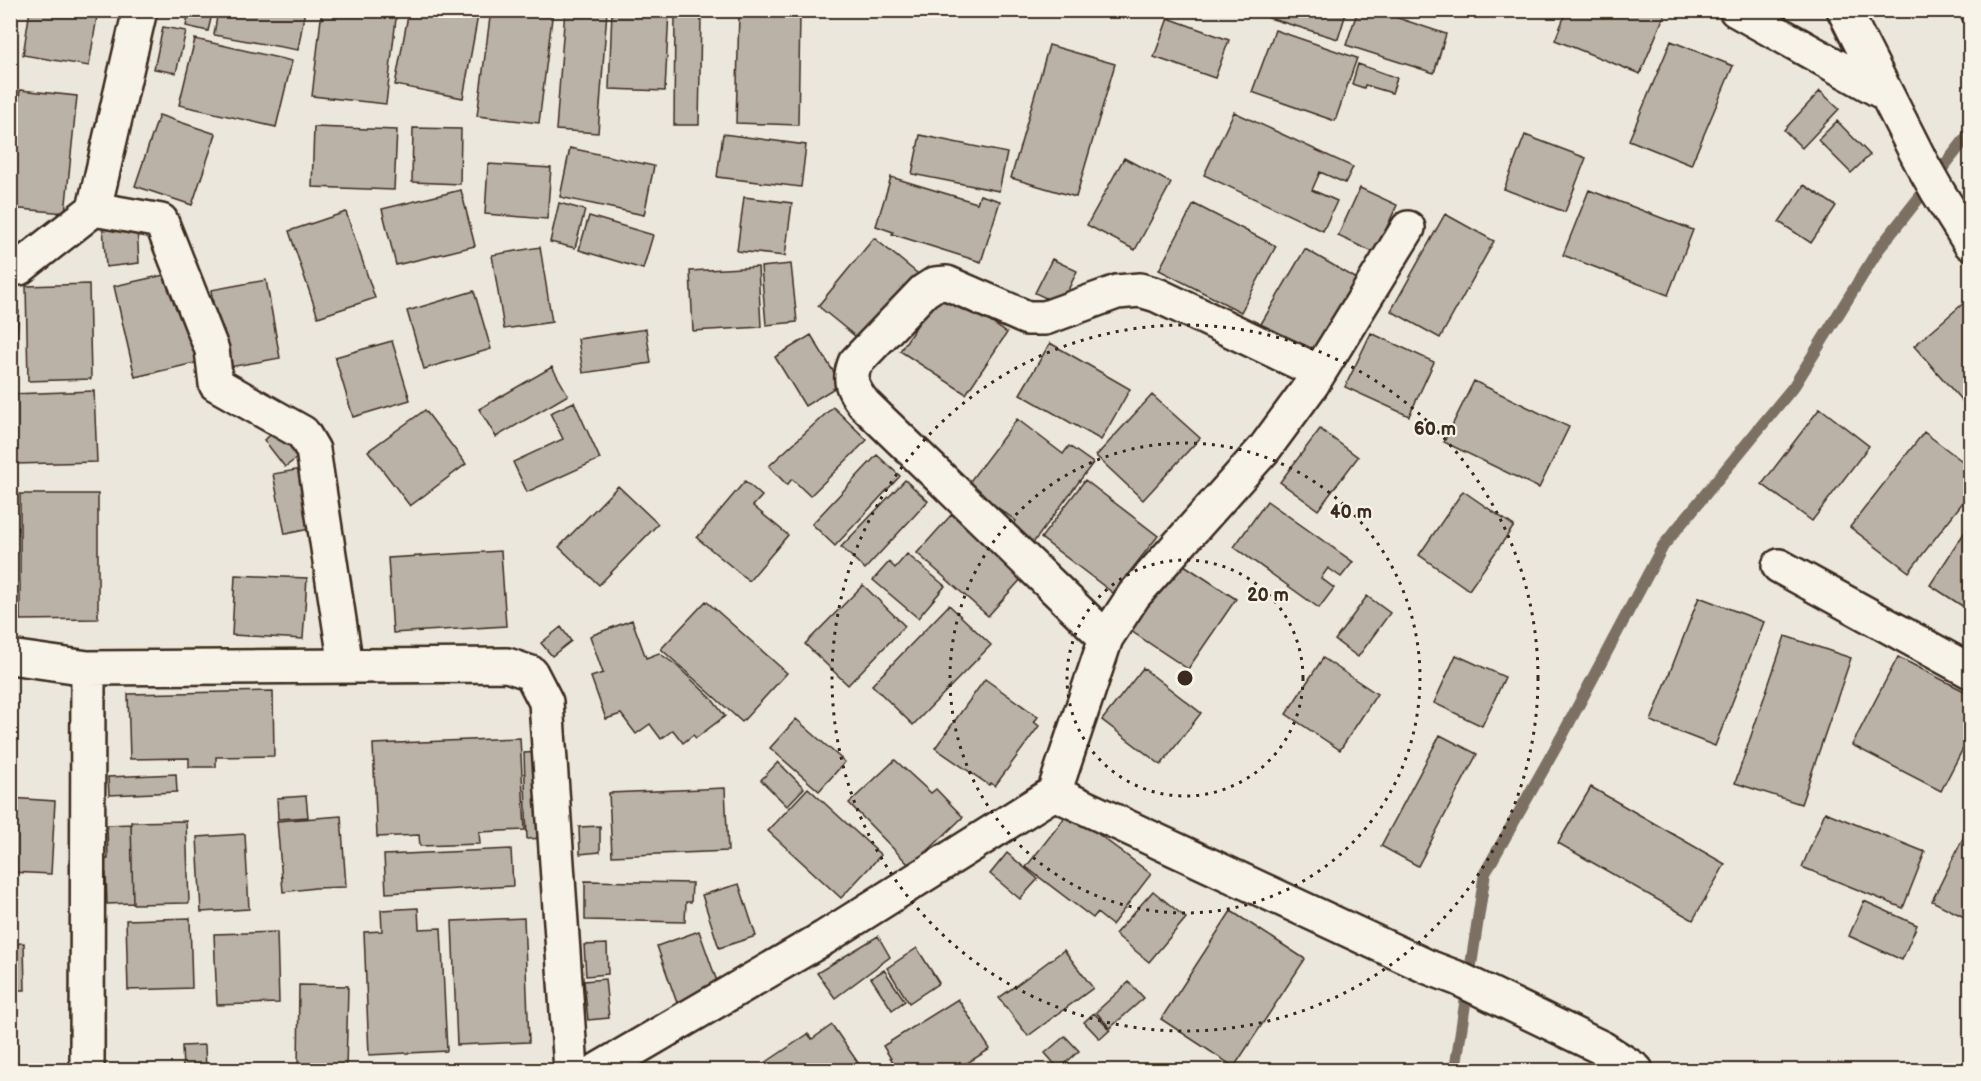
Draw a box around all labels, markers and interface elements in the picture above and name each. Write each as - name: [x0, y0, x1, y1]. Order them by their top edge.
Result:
- text: 60 m: [1414, 419, 1456, 440]
- text: 40 m: [1330, 502, 1372, 523]
- text: 20 m: [1247, 585, 1289, 606]
- centre of rings: [1175, 668, 1195, 688]

